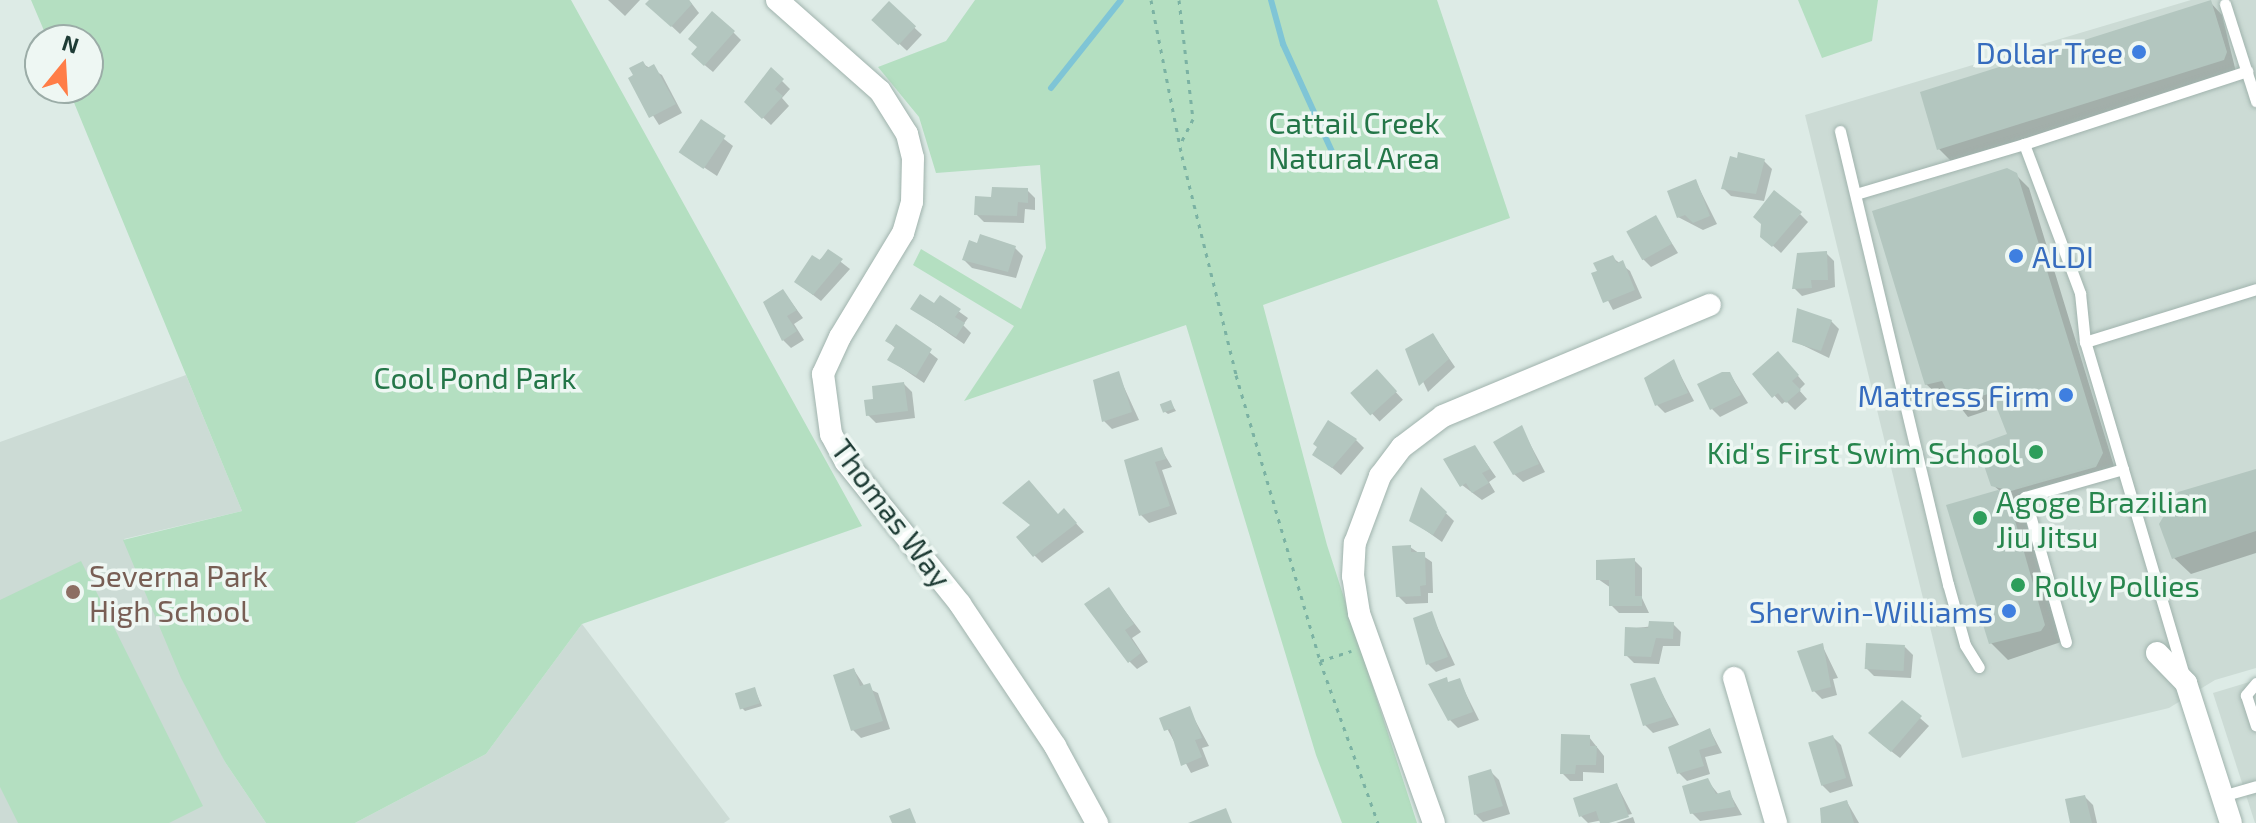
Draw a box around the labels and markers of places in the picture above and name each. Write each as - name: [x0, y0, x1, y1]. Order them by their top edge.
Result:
- place label: Dollar Tree: [1975, 34, 2123, 70]
- marker: Dollar Tree: [2130, 43, 2148, 61]
- place label: ALDI: [2032, 238, 2094, 274]
- marker: ALDI: [2007, 247, 2025, 265]
- place label: Mattress Firm: [1858, 377, 2050, 413]
- marker: Mattress Firm: [2057, 386, 2075, 404]
- place label: Kid's First Swim School: [1707, 434, 2020, 470]
- marker: Kid's First Swim School: [2027, 443, 2045, 461]
- place label: Agoge Brazilian Jiu Jitsu: [1996, 483, 2208, 554]
- marker: Agoge Brazilian Jiu Jitsu: [1971, 509, 1989, 527]
- place label: Severna Park High School: [89, 557, 268, 628]
- place label: Rolly Pollies: [2034, 567, 2200, 603]
- marker: Rolly Pollies: [2009, 576, 2027, 594]
- marker: Severna Park High School: [64, 583, 82, 601]
- place label: Sherwin-Williams: [1749, 593, 1993, 629]
- marker: Sherwin-Williams: [2000, 602, 2018, 620]

